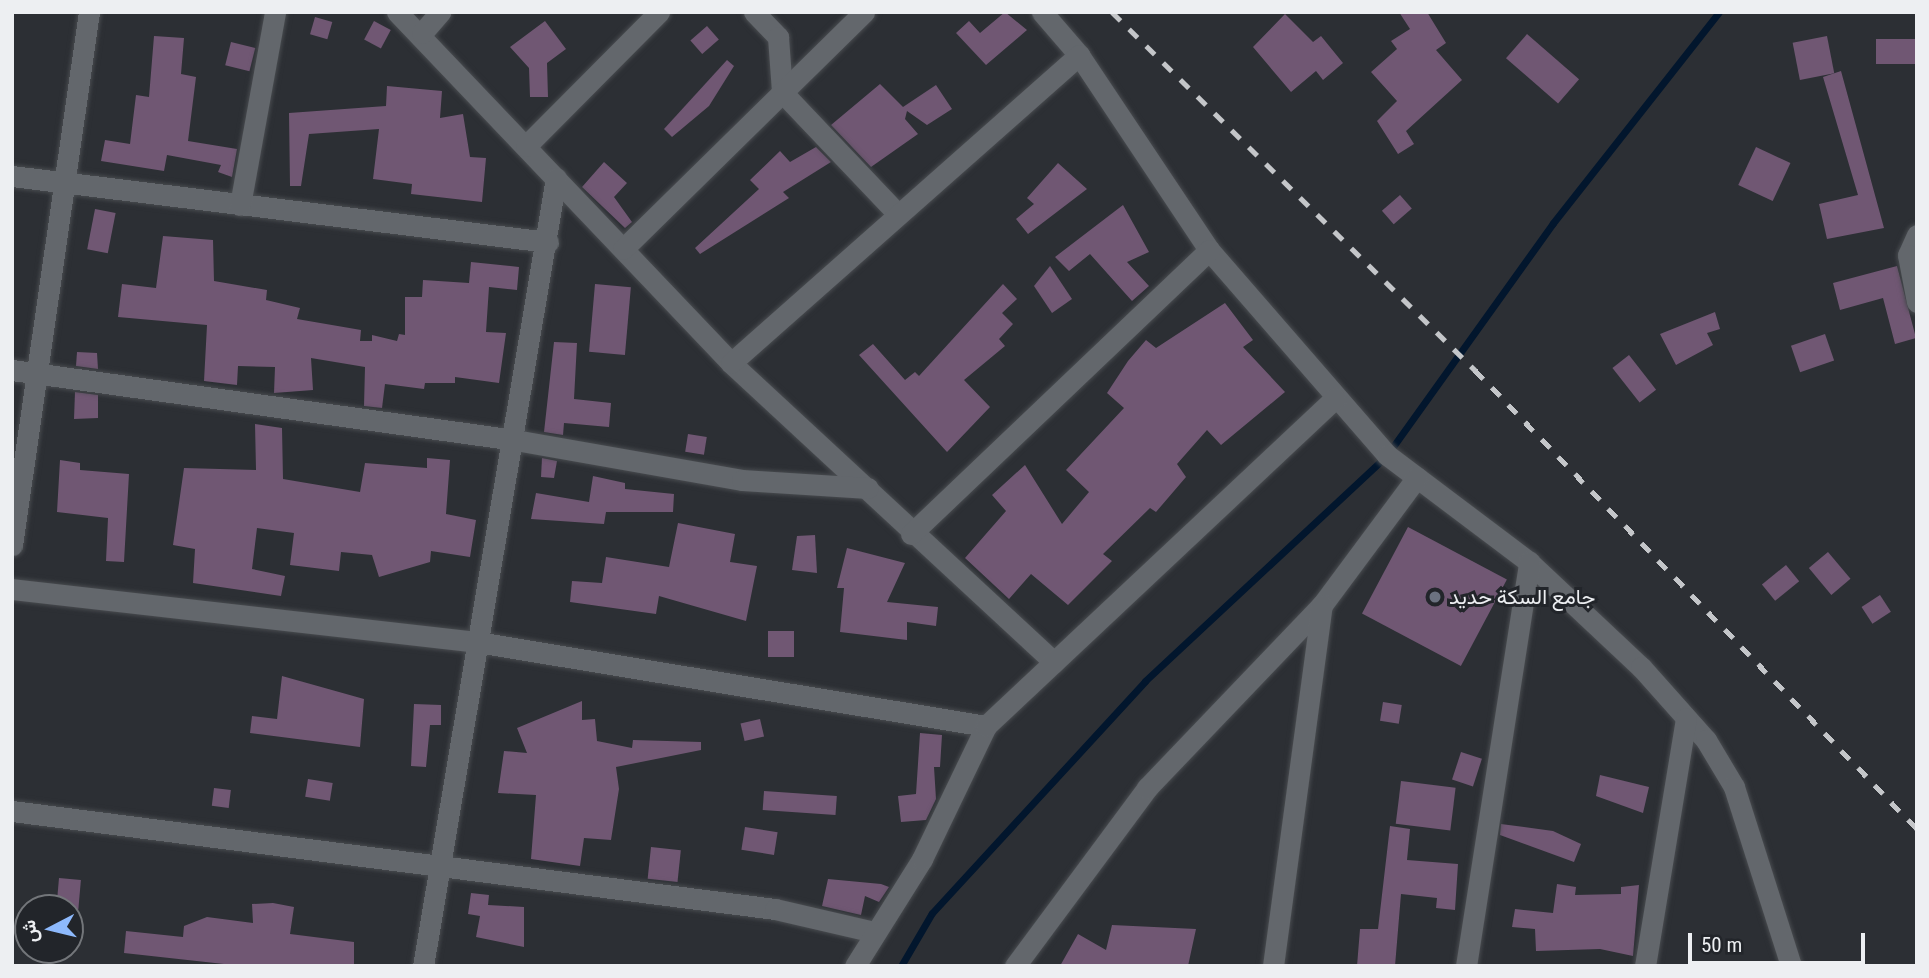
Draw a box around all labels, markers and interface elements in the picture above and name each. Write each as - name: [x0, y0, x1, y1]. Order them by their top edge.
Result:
- place label: جامع السكة حديد: [1449, 584, 1595, 610]
- marker: جامع السكة حديد: [1427, 589, 1443, 605]
- north arrow: [14, 894, 84, 964]
- scale bar: [1691, 918, 1868, 962]
- text: ش: [17, 919, 42, 944]
- text: 50 m: [1701, 933, 1742, 957]

